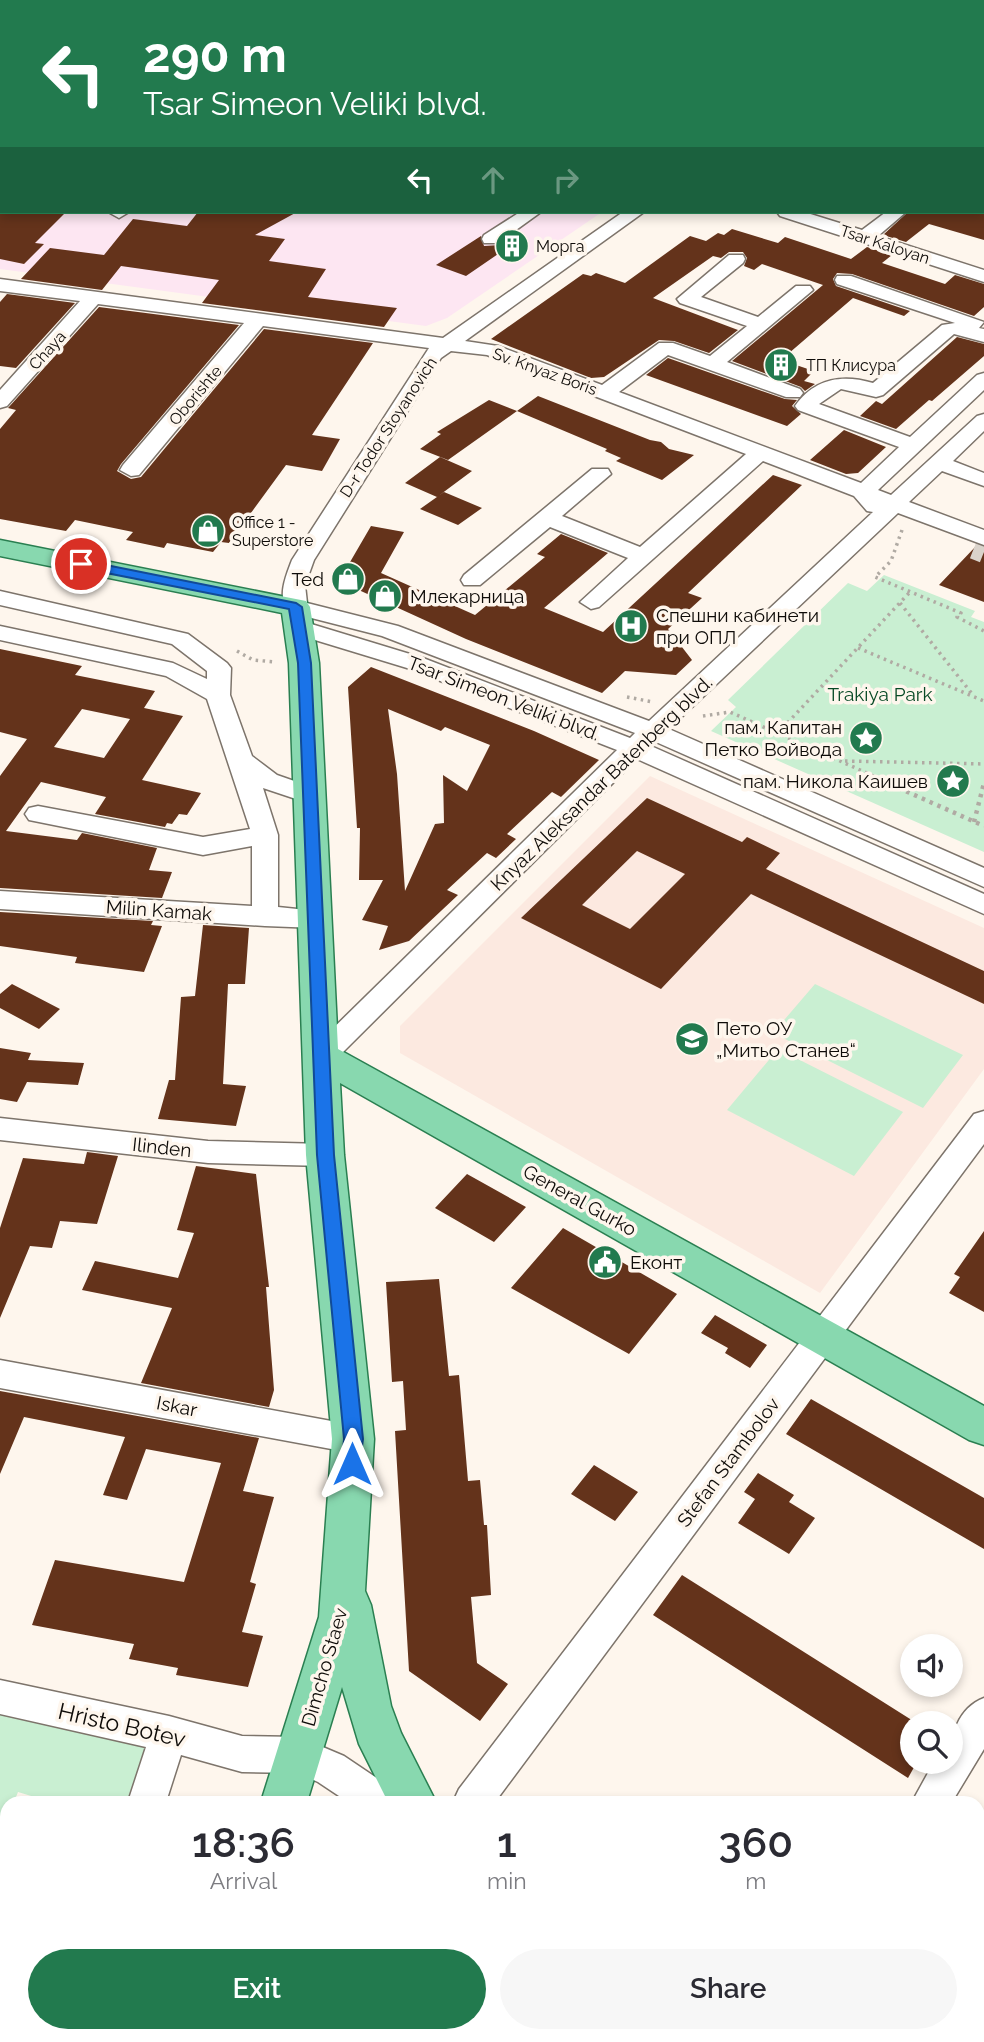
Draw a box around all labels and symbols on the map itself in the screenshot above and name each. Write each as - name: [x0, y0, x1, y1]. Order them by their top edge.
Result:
- street label: Tsar Kaloyan: [838, 221, 932, 268]
- building icon: Морга: [493, 227, 531, 265]
- place label: Морга: [536, 237, 585, 256]
- street label: Chaya: [25, 327, 70, 374]
- street label: Sv. Knyaz Boris: [490, 344, 600, 399]
- building icon: ТП Клисура: [762, 346, 800, 384]
- street label: D-r Todor Stoyanovich: [336, 354, 441, 501]
- place label: ТП Клисура: [806, 356, 896, 375]
- street label: Oborishte: [165, 362, 226, 429]
- shop icon: Office 1 - Superstore: [189, 512, 227, 550]
- place label: Office 1 - Superstore: [232, 513, 313, 550]
- pin: [51, 534, 111, 594]
- shop icon: Ted: [329, 560, 367, 598]
- place label: Ted: [292, 568, 324, 590]
- shop icon: Млекарница: [366, 577, 404, 615]
- place label: Млекарница: [410, 585, 524, 607]
- place label: Спешни кабинети при ОПЛ: [656, 604, 819, 648]
- hospital icon: Спешни кабинети при ОПЛ: [612, 607, 650, 645]
- street label: Tsar Simeon Veliki blvd.: [405, 651, 603, 745]
- street label: Knyaz Aleksandar Batenberg blvd.: [486, 671, 716, 895]
- park label: Trakiya Park: [827, 683, 933, 705]
- place label: пам. Капитан Петко Войвода: [705, 716, 842, 760]
- place icon: пам. Капитан Петко Войвода: [847, 719, 885, 757]
- place icon: пам. Никола Каишев: [934, 762, 972, 800]
- place label: пам. Никола Каишев: [743, 770, 928, 792]
- street label: Milin Kamak: [105, 895, 213, 925]
- place label: Пето ОУ „Митьо Станев“: [716, 1017, 856, 1061]
- school or university icon: Пето ОУ „Митьо Станев“: [673, 1020, 711, 1058]
- street label: Ilinden: [131, 1133, 193, 1161]
- street label: General Gurko: [520, 1160, 640, 1240]
- public building icon: Еконт: [586, 1243, 624, 1281]
- place label: Еконт: [630, 1251, 682, 1273]
- street label: Iskar: [155, 1391, 199, 1421]
- street label: Stefan Stambolov: [672, 1393, 784, 1531]
- position arrow: [315, 1427, 389, 1501]
- street label: Dimcho Staev: [297, 1605, 351, 1729]
- street label: Hristo Botev: [56, 1697, 188, 1752]

